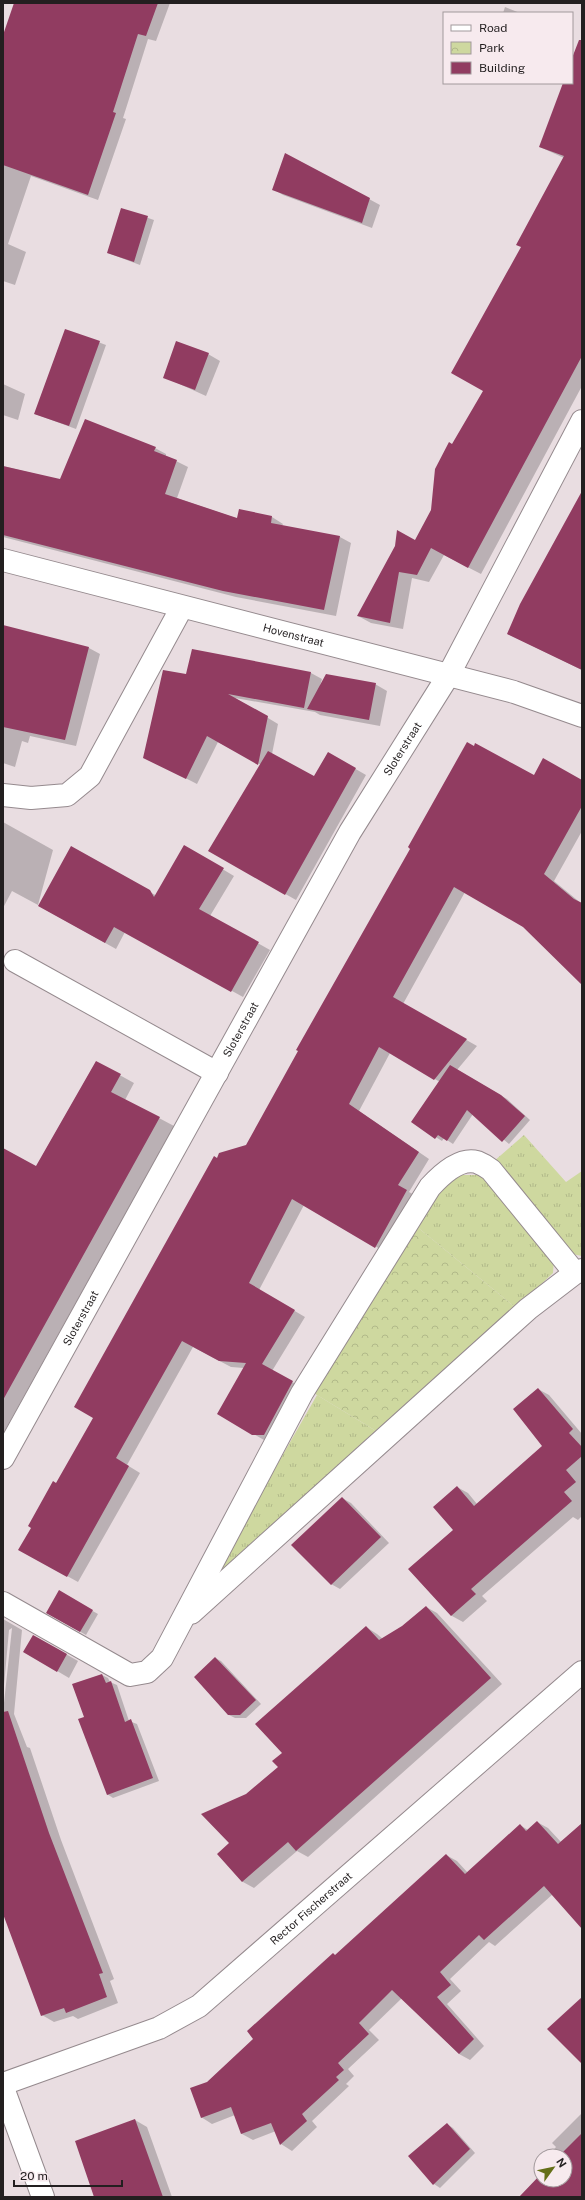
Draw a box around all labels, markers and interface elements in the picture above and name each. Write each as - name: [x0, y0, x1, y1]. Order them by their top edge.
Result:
- legend: [443, 12, 573, 84]
- text: Road: [479, 21, 507, 35]
- text: Park: [479, 41, 505, 55]
- text: Building: [479, 61, 525, 75]
- street label: Hovenstraat: [262, 621, 325, 649]
- street label: Sloterstraat: [381, 720, 424, 778]
- street label: Sloterstraat: [220, 1000, 261, 1059]
- street label: Sloterstraat: [61, 1288, 101, 1348]
- street label: Rector Fischerstraat: [268, 1870, 354, 1947]
- north arrow: [533, 2148, 573, 2188]
- text: N: [554, 2156, 569, 2169]
- scale bar: [14, 2162, 122, 2188]
- text: 20 m: [20, 2169, 48, 2183]

